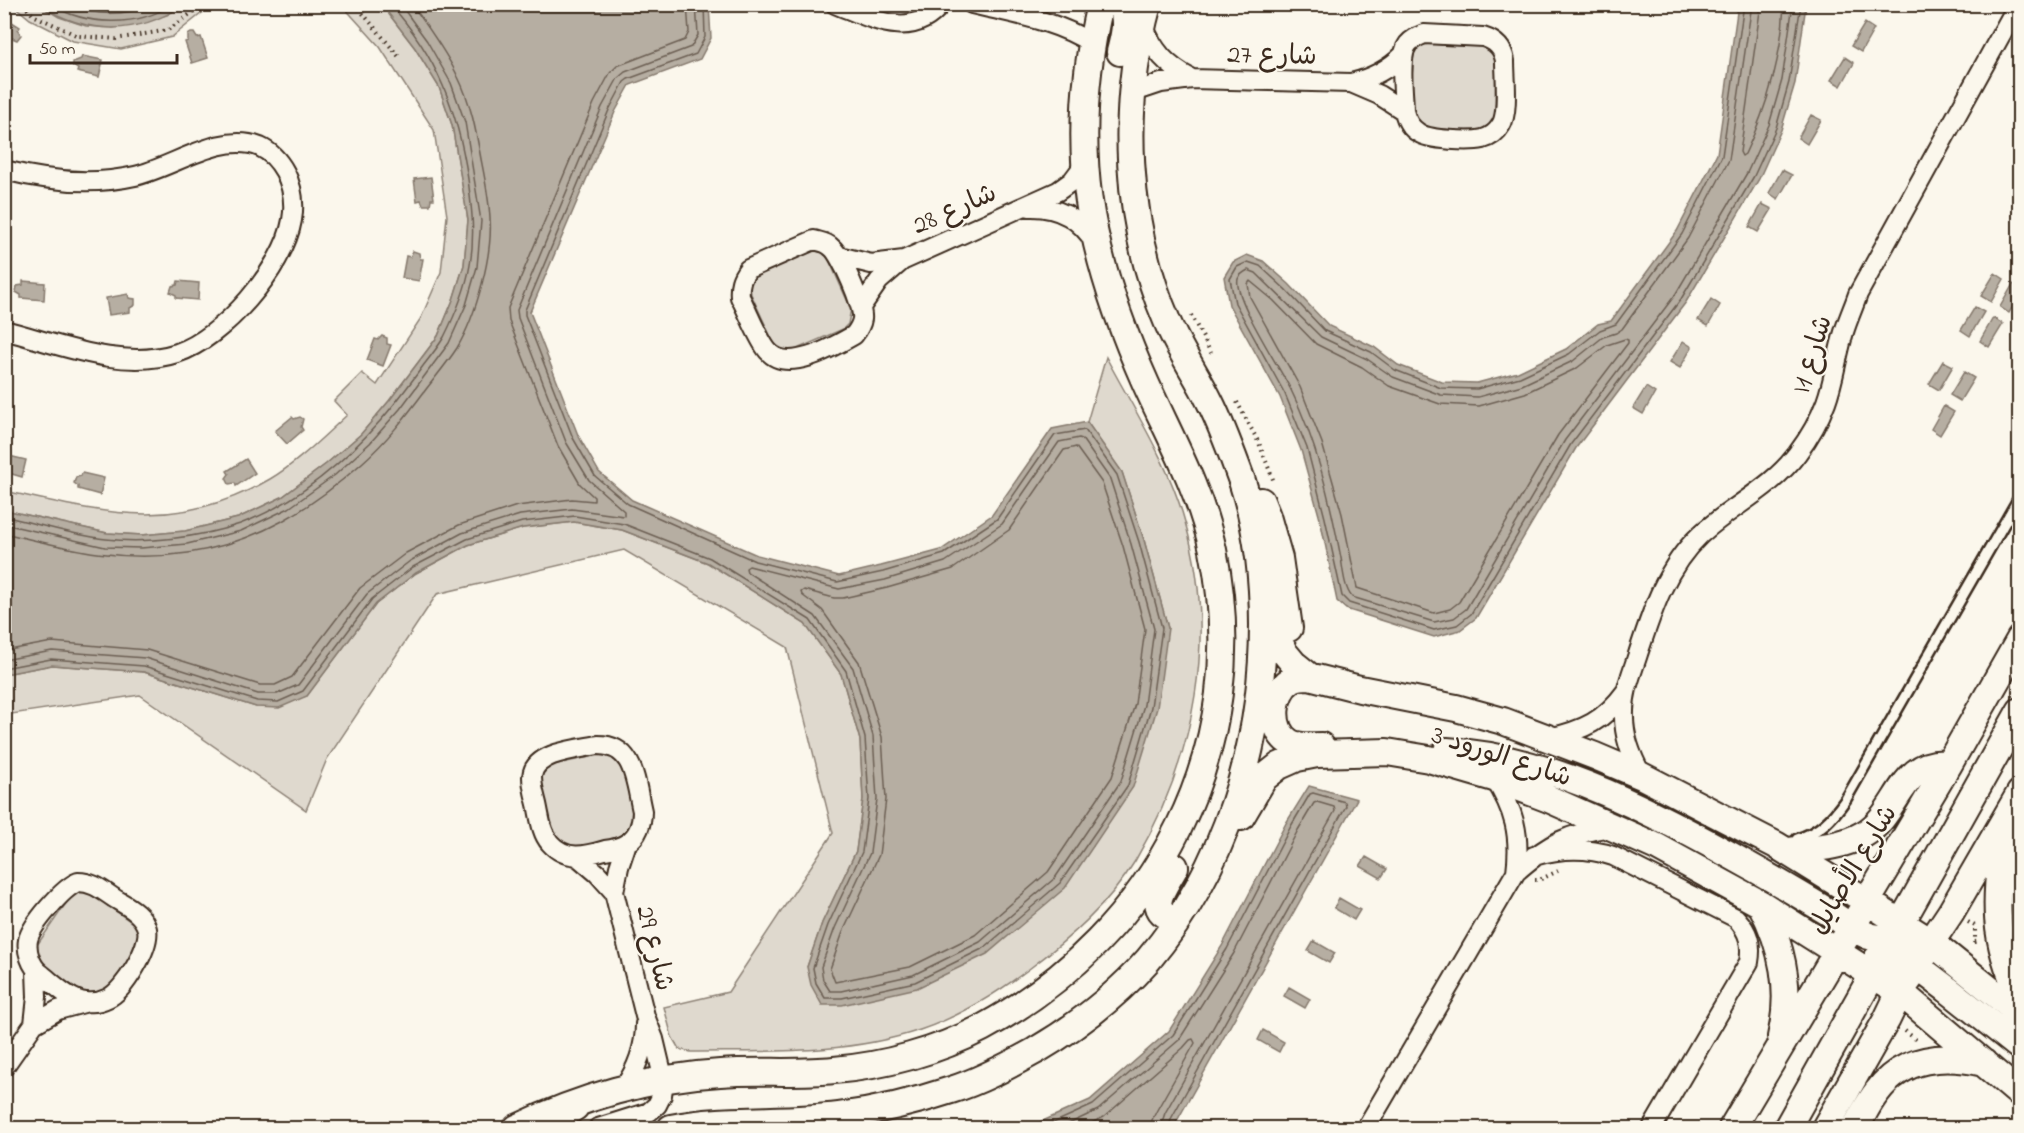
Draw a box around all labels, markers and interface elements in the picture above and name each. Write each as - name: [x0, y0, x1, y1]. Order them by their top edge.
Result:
- scale bar: [30, 27, 177, 65]
- street label: شارع 27: [1227, 36, 1317, 77]
- text: 50 m: [39, 37, 76, 63]
- street label: شارع 28: [907, 174, 1003, 246]
- street label: I1 شارع: [1783, 311, 1844, 399]
- street label: شارع الورود 3: [1426, 716, 1576, 798]
- street label: شارع الأصايل: [1799, 797, 1908, 943]
- street label: شارع 29: [624, 902, 683, 995]

